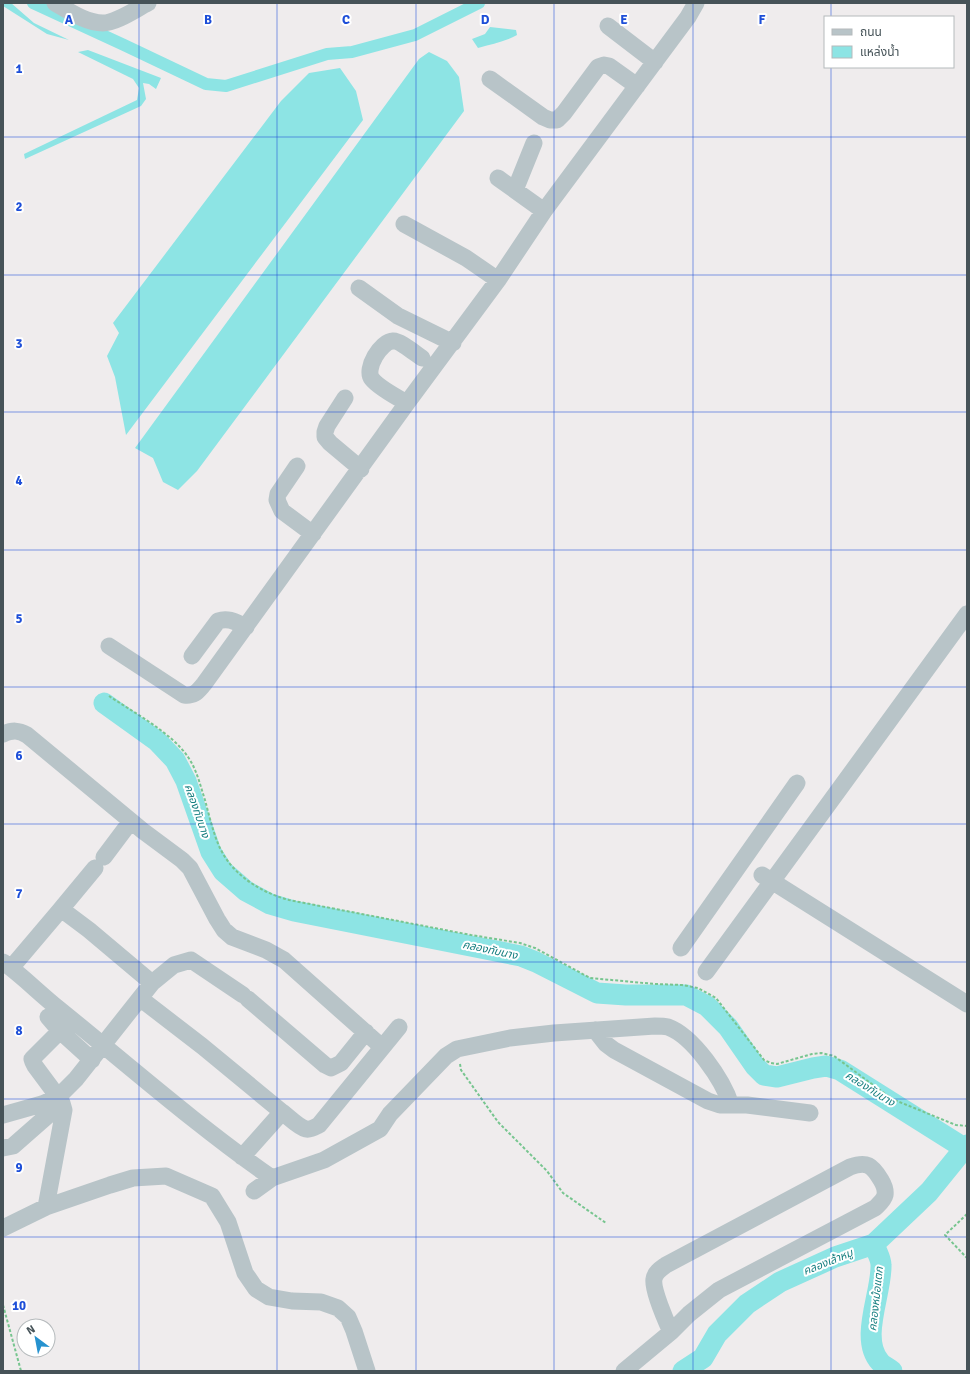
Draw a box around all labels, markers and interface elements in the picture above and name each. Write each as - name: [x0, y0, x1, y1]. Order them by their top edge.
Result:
- text: A: [65, 12, 74, 28]
- text: B: [204, 12, 212, 28]
- text: C: [342, 12, 350, 28]
- text: D: [481, 12, 490, 28]
- text: E: [620, 12, 628, 28]
- text: F: [759, 12, 766, 28]
- legend: [824, 16, 954, 68]
- text: ถนน: [860, 25, 882, 40]
- text: แหล่งน้ำ: [860, 43, 899, 60]
- text: 1: [15, 61, 23, 77]
- text: 2: [15, 199, 23, 215]
- text: 3: [15, 336, 23, 352]
- text: 4: [15, 473, 23, 489]
- text: 5: [15, 611, 23, 627]
- text: 6: [15, 748, 23, 764]
- water label: คลองทับนาง: [182, 783, 213, 840]
- text: 7: [15, 886, 23, 902]
- water label: คลองทับนาง: [461, 938, 520, 962]
- text: 8: [15, 1023, 23, 1039]
- water label: คลองทับนาง: [843, 1069, 898, 1110]
- text: 9: [15, 1160, 23, 1176]
- water label: คลองเล้าหมู: [801, 1246, 856, 1278]
- water label: คลองหม้อแตก: [866, 1266, 886, 1332]
- text: 10: [12, 1298, 26, 1314]
- north arrow: [16, 1318, 56, 1358]
- text: N: [24, 1322, 38, 1337]

